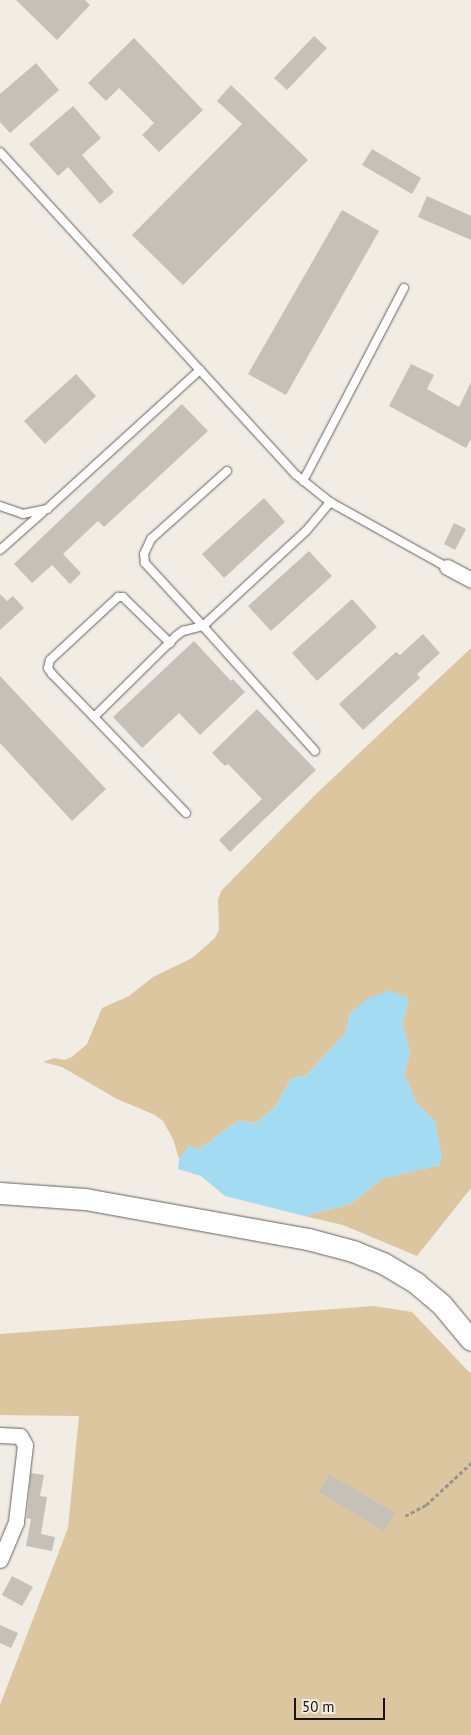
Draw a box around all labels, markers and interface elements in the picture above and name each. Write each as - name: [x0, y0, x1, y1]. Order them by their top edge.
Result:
- scale bar: [296, 1688, 387, 1720]
- text: 50 m: [302, 1697, 335, 1716]

